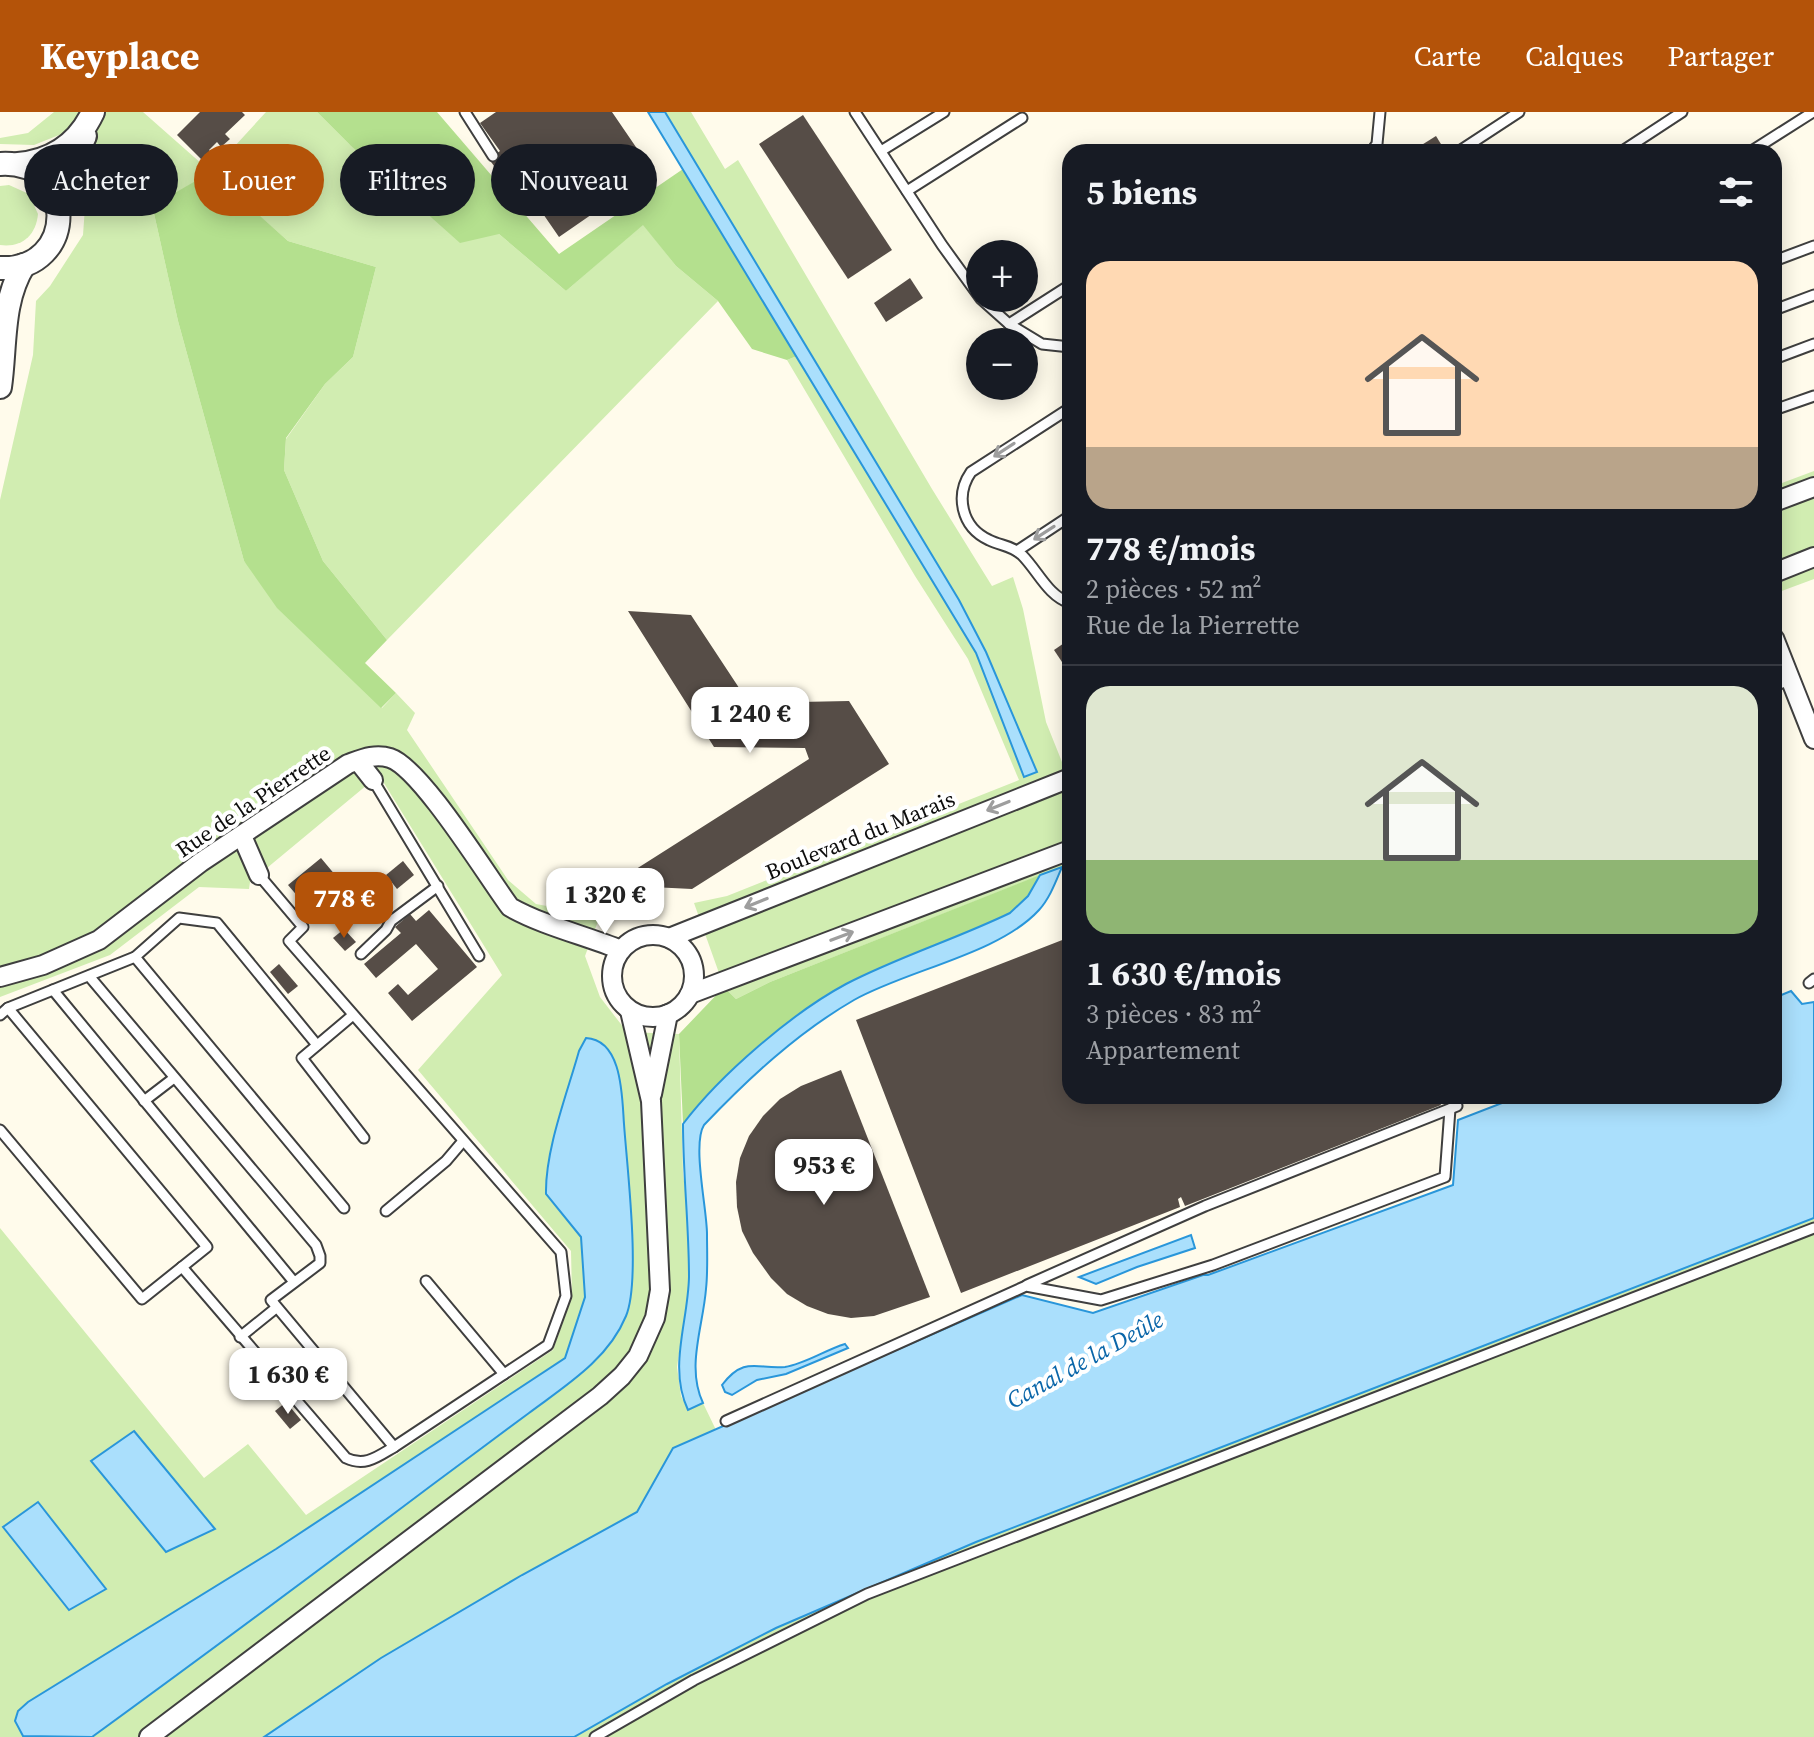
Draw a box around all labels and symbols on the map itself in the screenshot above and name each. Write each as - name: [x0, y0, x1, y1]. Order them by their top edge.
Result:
- one-way arrow: [994, 442, 1016, 459]
- one-way arrow: [1033, 525, 1055, 542]
- pin: 1 240 €: [676, 687, 824, 755]
- street label: Rue de la Pierrette: [170, 738, 336, 864]
- street label: Boulevard du Marais: [761, 783, 959, 887]
- one-way arrow: [986, 800, 1011, 815]
- pin: 1 320 €: [531, 868, 679, 936]
- pin: 778 €: [288, 872, 400, 940]
- one-way arrow: [744, 897, 769, 911]
- one-way arrow: [829, 928, 854, 942]
- pin: 953 €: [768, 1139, 880, 1207]
- water label: Canal de la Deûle: [1001, 1303, 1169, 1416]
- pin: 1 630 €: [214, 1348, 362, 1416]

